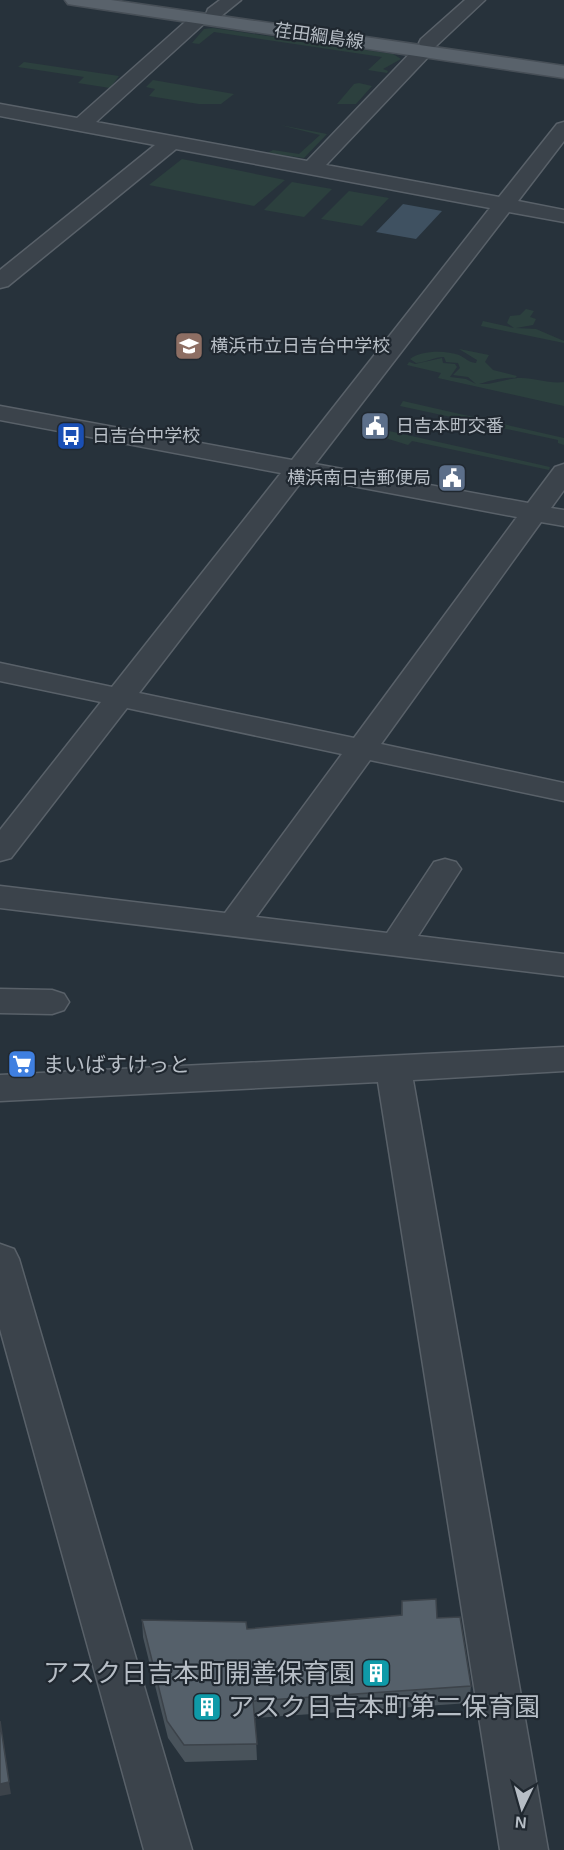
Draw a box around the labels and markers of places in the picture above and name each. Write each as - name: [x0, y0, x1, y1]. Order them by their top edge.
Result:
- school or university icon: 横浜市立日吉台中学校: [173, 330, 205, 362]
- place label: 横浜市立日吉台中学校: [210, 336, 390, 356]
- public building icon: 日吉本町交番: [359, 410, 391, 442]
- place label: 日吉本町交番: [396, 416, 504, 436]
- bus stop icon: 日吉台中学校: [55, 420, 87, 452]
- place label: 日吉台中学校: [92, 426, 200, 446]
- public building icon: 横浜南日吉郵便局: [436, 462, 468, 494]
- place label: 横浜南日吉郵便局: [287, 468, 431, 488]
- supermarket icon: まいばすけっと: [6, 1048, 38, 1080]
- place label: まいばすけっと: [43, 1053, 190, 1076]
- building icon: アスク日吉本町開善保育園: [360, 1657, 392, 1689]
- place label: アスク日吉本町開善保育園: [43, 1658, 355, 1688]
- building icon: アスク日吉本町第二保育園: [191, 1691, 223, 1723]
- place label: アスク日吉本町第二保育園: [228, 1692, 540, 1722]

